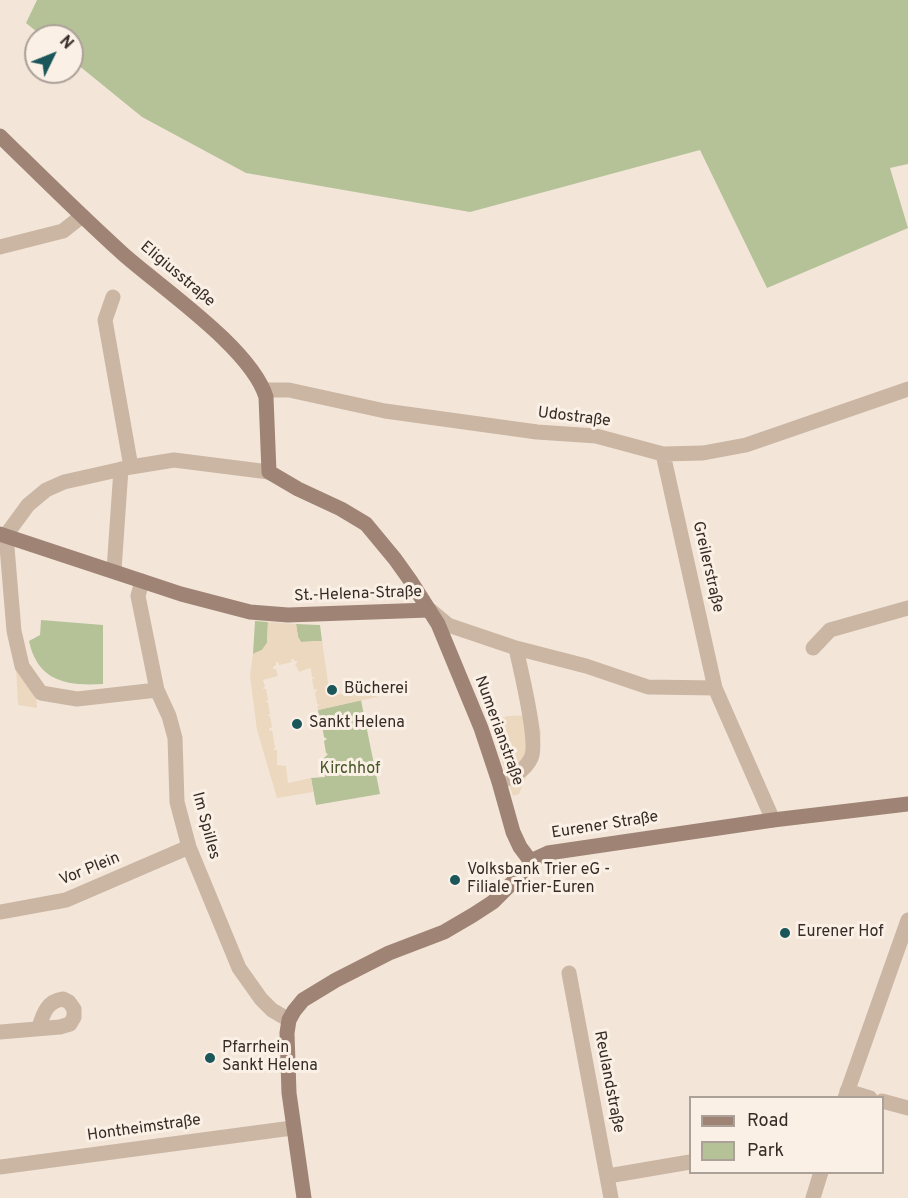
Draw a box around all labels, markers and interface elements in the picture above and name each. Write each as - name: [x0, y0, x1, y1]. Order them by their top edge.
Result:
- north arrow: [24, 24, 84, 84]
- text: N: [54, 32, 77, 54]
- street label: Eligiusstraße: [136, 238, 218, 312]
- street label: Udostraße: [536, 404, 612, 432]
- street label: Greilerstraße: [687, 520, 727, 614]
- street label: St.-Helena-Straße: [294, 583, 422, 607]
- street label: Numerianstraße: [469, 674, 527, 788]
- place label: Bücherei: [344, 680, 408, 700]
- marker: Bücherei: [325, 683, 339, 697]
- place label: Sankt Helena: [309, 714, 405, 734]
- marker: Sankt Helena: [290, 717, 304, 731]
- park label: Kirchhof: [320, 760, 380, 780]
- street label: Im Spilles: [187, 790, 223, 862]
- street label: Eurener Straße: [550, 808, 660, 844]
- street label: Vor Plein: [57, 849, 123, 891]
- place label: Volksbank Trier eG - Filiale Trier-Euren: [467, 861, 610, 899]
- marker: Volksbank Trier eG - Filiale Trier-Euren: [448, 873, 462, 887]
- place label: Eurener Hof: [797, 923, 884, 943]
- marker: Eurener Hof: [778, 926, 792, 940]
- street label: Reulandstraße: [589, 1029, 627, 1135]
- place label: Pfarrhein Sankt Helena: [222, 1039, 318, 1077]
- marker: Pfarrhein Sankt Helena: [203, 1051, 217, 1065]
- legend: [689, 1096, 884, 1174]
- text: Road: [747, 1110, 789, 1133]
- street label: Hontheimstraße: [86, 1112, 202, 1146]
- text: Park: [747, 1140, 784, 1163]

